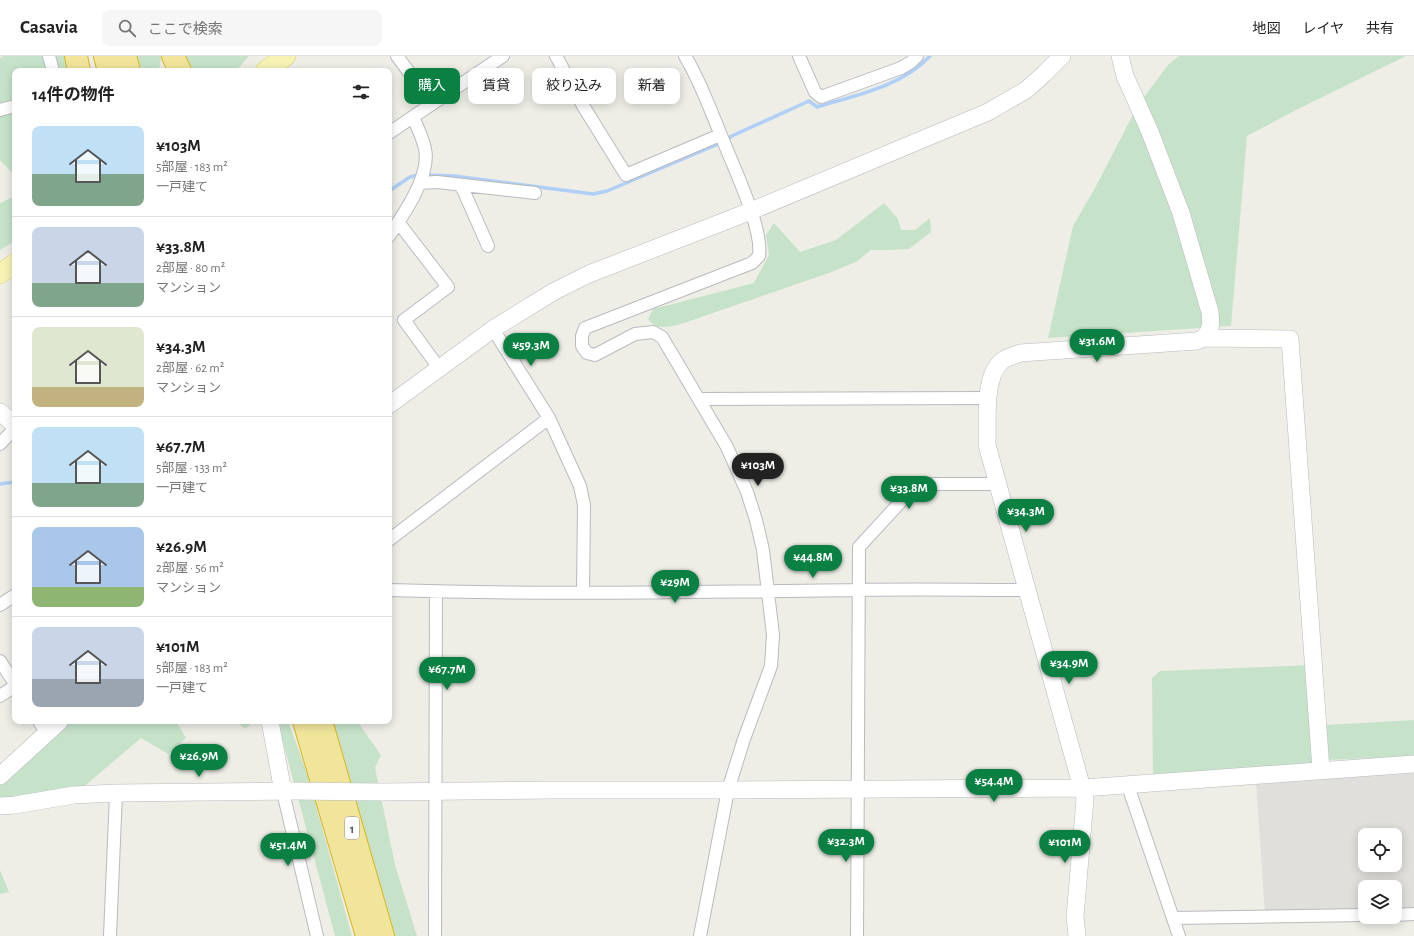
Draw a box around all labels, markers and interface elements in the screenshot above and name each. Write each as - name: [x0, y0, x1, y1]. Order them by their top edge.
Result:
- search box: [102, 10, 382, 46]
- icon: search: [116, 17, 138, 39]
- text: Casavia: [20, 18, 78, 37]
- text: ここで検索: [148, 22, 223, 37]
- text: 地図: [1252, 22, 1280, 36]
- text: レイヤ: [1302, 22, 1344, 36]
- text: 共有: [1366, 22, 1394, 36]
- chip: 購入: [404, 68, 460, 104]
- chip: 賃貸: [468, 68, 524, 104]
- chip: 絞り込み: [532, 68, 616, 104]
- chip: 新着: [624, 68, 680, 104]
- icon: filters: [350, 81, 372, 103]
- text: 14件の物件: [32, 86, 115, 103]
- text: ¥103M: [156, 137, 201, 154]
- icon: home: [64, 142, 112, 190]
- text: 5部屋 · 183 m²: [156, 161, 228, 174]
- text: 一戸建て: [156, 181, 208, 194]
- text: ¥33.8M: [156, 238, 205, 255]
- icon: home: [64, 243, 112, 291]
- text: 2部屋 · 80 m²: [156, 262, 225, 275]
- text: マンション: [156, 282, 221, 295]
- pin: ¥31.6M: [1064, 329, 1130, 363]
- pin: ¥59.3M: [498, 333, 564, 367]
- text: ¥31.6M: [1079, 335, 1115, 348]
- text: ¥34.3M: [156, 338, 206, 355]
- text: ¥59.3M: [512, 339, 550, 352]
- icon: home: [64, 343, 112, 391]
- text: 2部屋 · 62 m²: [156, 362, 224, 375]
- text: マンション: [156, 382, 221, 395]
- text: ¥67.7M: [156, 438, 205, 455]
- icon: home: [64, 443, 112, 491]
- pin: ¥103M: [730, 453, 786, 487]
- text: ¥103M: [741, 459, 775, 472]
- text: 5部屋 · 133 m²: [156, 462, 227, 475]
- pin: ¥33.8M: [876, 476, 942, 510]
- text: 一戸建て: [156, 482, 208, 495]
- text: ¥33.8M: [890, 482, 928, 495]
- pin: ¥34.3M: [993, 499, 1059, 533]
- text: ¥34.3M: [1007, 505, 1045, 518]
- text: ¥26.9M: [156, 538, 207, 555]
- icon: home: [64, 543, 112, 591]
- pin: ¥44.8M: [780, 545, 846, 579]
- text: ¥44.8M: [793, 551, 833, 564]
- text: 2部屋 · 56 m²: [156, 562, 224, 575]
- pin: ¥29M: [651, 570, 699, 604]
- text: ¥29M: [660, 576, 690, 589]
- text: マンション: [156, 582, 221, 595]
- text: ¥101M: [156, 638, 200, 655]
- icon: home: [64, 643, 112, 691]
- pin: ¥34.9M: [1036, 651, 1102, 685]
- pin: ¥67.7M: [414, 657, 480, 691]
- text: ¥34.9M: [1050, 657, 1088, 670]
- text: 5部屋 · 183 m²: [156, 662, 228, 675]
- text: ¥67.7M: [428, 663, 466, 676]
- text: 一戸建て: [156, 682, 208, 695]
- pin: ¥26.9M: [166, 744, 232, 778]
- text: ¥26.9M: [180, 750, 218, 763]
- pin: ¥54.4M: [961, 769, 1027, 803]
- text: ¥54.4M: [975, 775, 1013, 788]
- road number: 1: [345, 817, 359, 839]
- map controls: [1358, 828, 1402, 924]
- button: locate: [1358, 828, 1402, 872]
- pin: ¥32.3M: [813, 829, 879, 863]
- pin: ¥101M: [1037, 830, 1093, 864]
- pin: ¥51.4M: [255, 833, 321, 867]
- text: ¥32.3M: [827, 835, 865, 848]
- text: ¥101M: [1048, 836, 1082, 849]
- text: ¥51.4M: [269, 839, 307, 852]
- button: layers: [1358, 880, 1402, 924]

